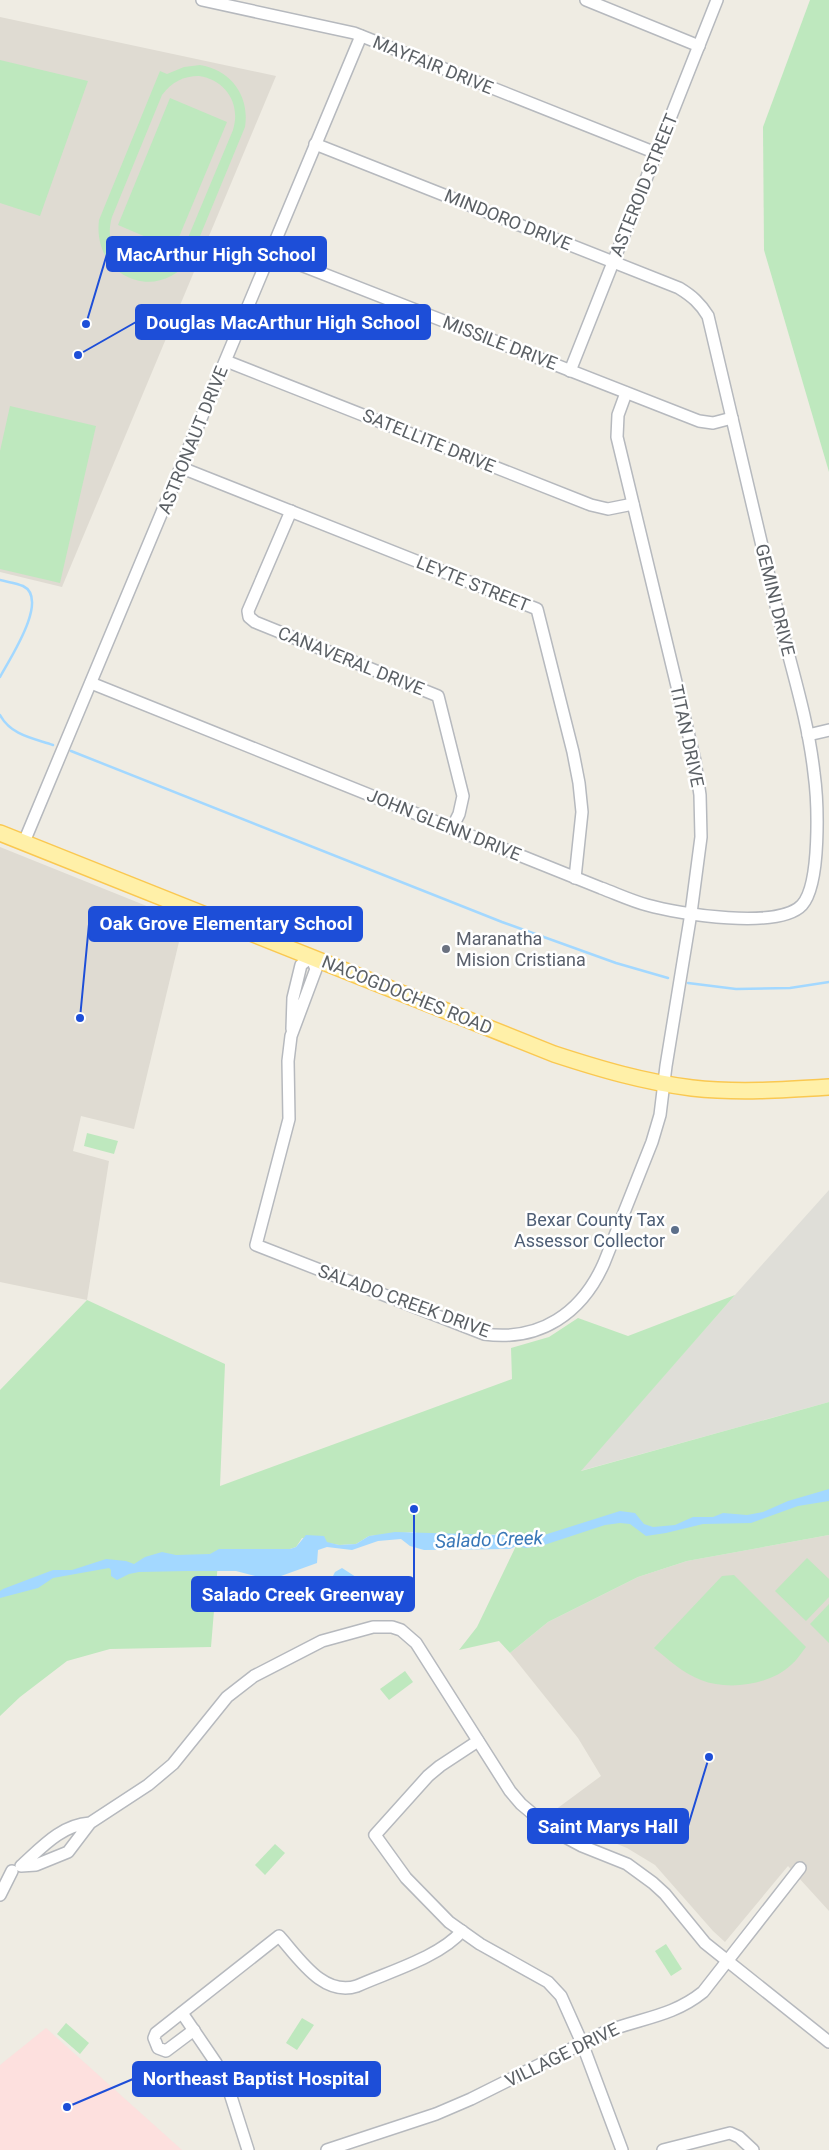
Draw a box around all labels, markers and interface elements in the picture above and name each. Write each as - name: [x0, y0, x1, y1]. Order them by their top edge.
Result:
- street label: MAYFAIR DRIVE: [370, 31, 496, 98]
- street label: ASTEROID STREET: [605, 110, 682, 259]
- street label: MINDORO DRIVE: [442, 184, 575, 255]
- callout: MacArthur High School: [107, 237, 326, 271]
- text: MacArthur High School: [116, 243, 316, 266]
- callout: Douglas MacArthur High School: [136, 305, 430, 339]
- text: Douglas MacArthur High School: [146, 311, 420, 334]
- street label: MISSILE DRIVE: [440, 311, 560, 374]
- street label: ASTRONAUT DRIVE: [153, 363, 232, 517]
- street label: SATELLITE DRIVE: [360, 404, 499, 477]
- street label: GEMINI DRIVE: [751, 542, 800, 658]
- street label: LEYTE STREET: [414, 551, 533, 616]
- street label: CANAVERAL DRIVE: [275, 622, 427, 699]
- street label: TITAN DRIVE: [666, 683, 709, 789]
- street label: JOHN GLENN DRIVE: [364, 784, 524, 865]
- callout: Oak Grove Elementary School: [89, 907, 362, 941]
- text: Oak Grove Elementary School: [100, 912, 352, 935]
- place label: Maranatha Mision Cristiana: [456, 928, 586, 970]
- marker: Maranatha Mision Cristiana: [440, 943, 452, 955]
- street label: NACOGDOCHES ROAD: [319, 951, 495, 1038]
- place label: Bexar County Tax Assessor Collector: [514, 1209, 665, 1251]
- marker: Bexar County Tax Assessor Collector: [669, 1224, 681, 1236]
- street label: SALADO CREEK DRIVE: [315, 1260, 493, 1341]
- water label: Salado Creek: [435, 1526, 544, 1553]
- callout: Salado Creek Greenway: [192, 1577, 414, 1611]
- text: Salado Creek Greenway: [202, 1583, 405, 1606]
- callout: Saint Marys Hall: [528, 1809, 688, 1843]
- text: Saint Marys Hall: [538, 1815, 678, 1838]
- street label: VILLAGE DRIVE: [501, 2018, 622, 2091]
- callout: Northeast Baptist Hospital: [133, 2062, 380, 2096]
- text: Northeast Baptist Hospital: [143, 2067, 369, 2090]

